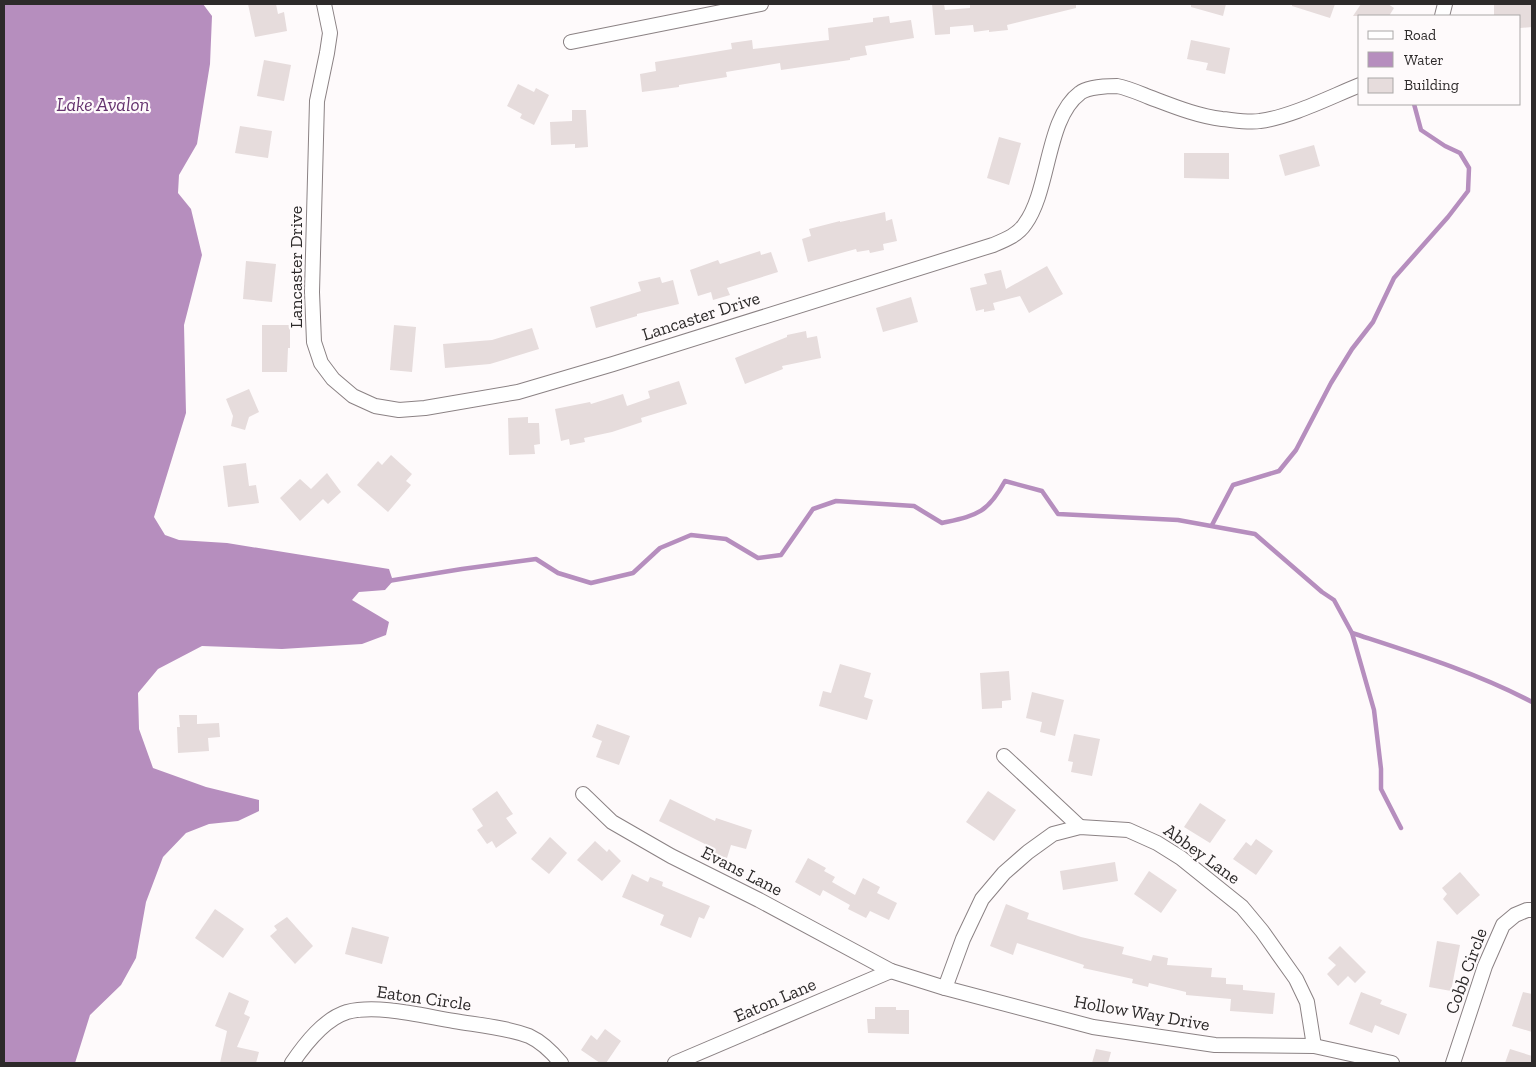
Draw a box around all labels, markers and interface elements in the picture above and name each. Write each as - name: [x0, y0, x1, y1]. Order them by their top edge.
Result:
- legend: [1358, 15, 1521, 105]
- text: Road: [1404, 26, 1437, 44]
- text: Water: [1404, 51, 1444, 69]
- text: Building: [1404, 76, 1459, 94]
- water label: Lake Avalon: [56, 93, 150, 116]
- street label: Lancaster Drive: [285, 206, 307, 328]
- street label: Lancaster Drive: [639, 287, 763, 345]
- street label: Abbey Lane: [1159, 819, 1245, 889]
- street label: Evans Lane: [698, 841, 786, 901]
- street label: Cobb Circle: [1440, 925, 1492, 1017]
- street label: Eaton Lane: [731, 973, 819, 1027]
- street label: Eaton Circle: [375, 980, 473, 1016]
- street label: Hollow Way Drive: [1072, 990, 1212, 1036]

